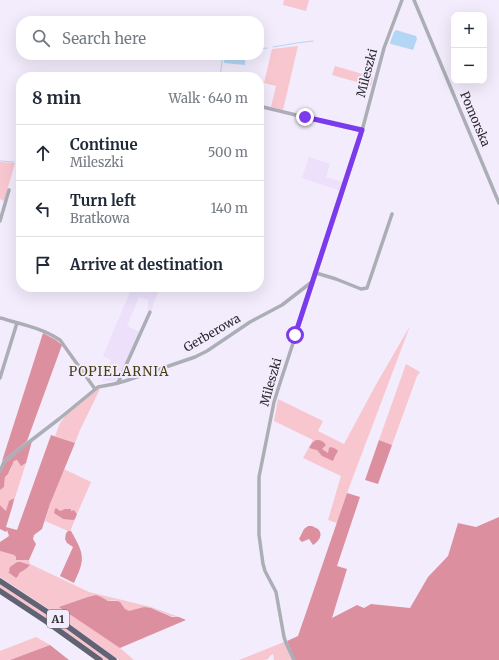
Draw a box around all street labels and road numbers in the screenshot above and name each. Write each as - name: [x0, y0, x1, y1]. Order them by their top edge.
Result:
- street label: Mileszki: [353, 47, 380, 99]
- street label: Pomorska: [457, 89, 494, 149]
- street label: Gerberowa: [181, 310, 243, 355]
- street label: Mileszki: [256, 356, 285, 408]
- road number: A1: [47, 610, 69, 628]

